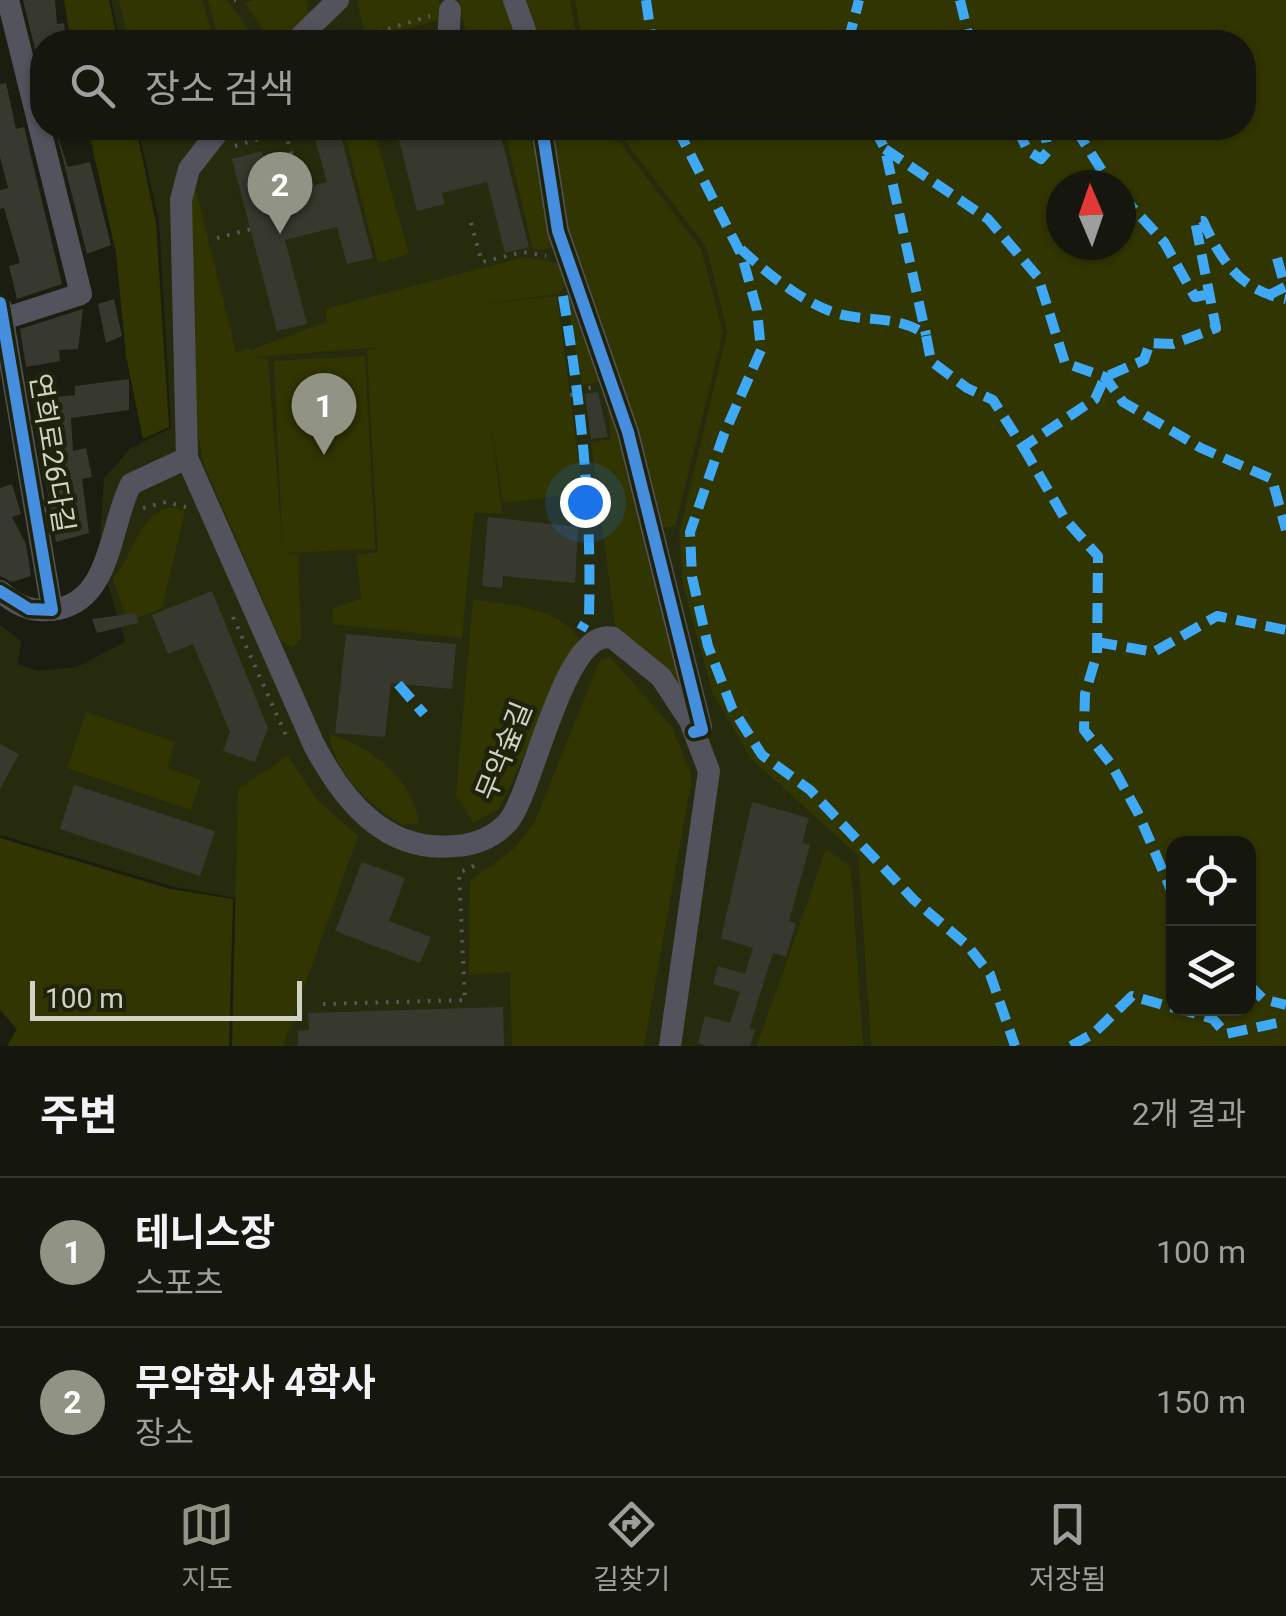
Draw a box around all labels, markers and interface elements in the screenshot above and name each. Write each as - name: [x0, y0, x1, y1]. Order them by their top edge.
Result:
- search box: [30, 30, 1256, 140]
- icon: search: [65, 58, 120, 113]
- text: 장소 검색: [145, 67, 294, 111]
- pin: 2: [248, 152, 312, 234]
- north arrow: [1046, 170, 1136, 260]
- street label: 연희로26다길: [23, 371, 81, 535]
- pin: 1: [292, 372, 356, 455]
- your location: [560, 477, 611, 528]
- street label: 무악숲길: [469, 697, 539, 805]
- map controls: [1166, 836, 1256, 1016]
- button: locate: [1166, 836, 1256, 926]
- button: layers: [1166, 926, 1256, 1016]
- scale bar: [30, 976, 302, 1020]
- text: 100 m: [45, 982, 124, 1015]
- text: 주변: [40, 1091, 117, 1140]
- text: 2개 결과: [1132, 1095, 1246, 1133]
- text: 테니스장: [135, 1211, 275, 1255]
- text: 1: [63, 1233, 82, 1271]
- text: 100 m: [1156, 1233, 1246, 1271]
- text: 스포츠: [135, 1264, 223, 1302]
- text: 무악학사 4학사: [135, 1361, 376, 1405]
- text: 2: [63, 1383, 82, 1421]
- text: 150 m: [1156, 1383, 1246, 1421]
- text: 장소: [135, 1414, 194, 1452]
- tab: 지도: [179, 1497, 234, 1597]
- tab: 길찾기: [593, 1497, 671, 1597]
- tab: 저장됨: [1029, 1497, 1107, 1597]

